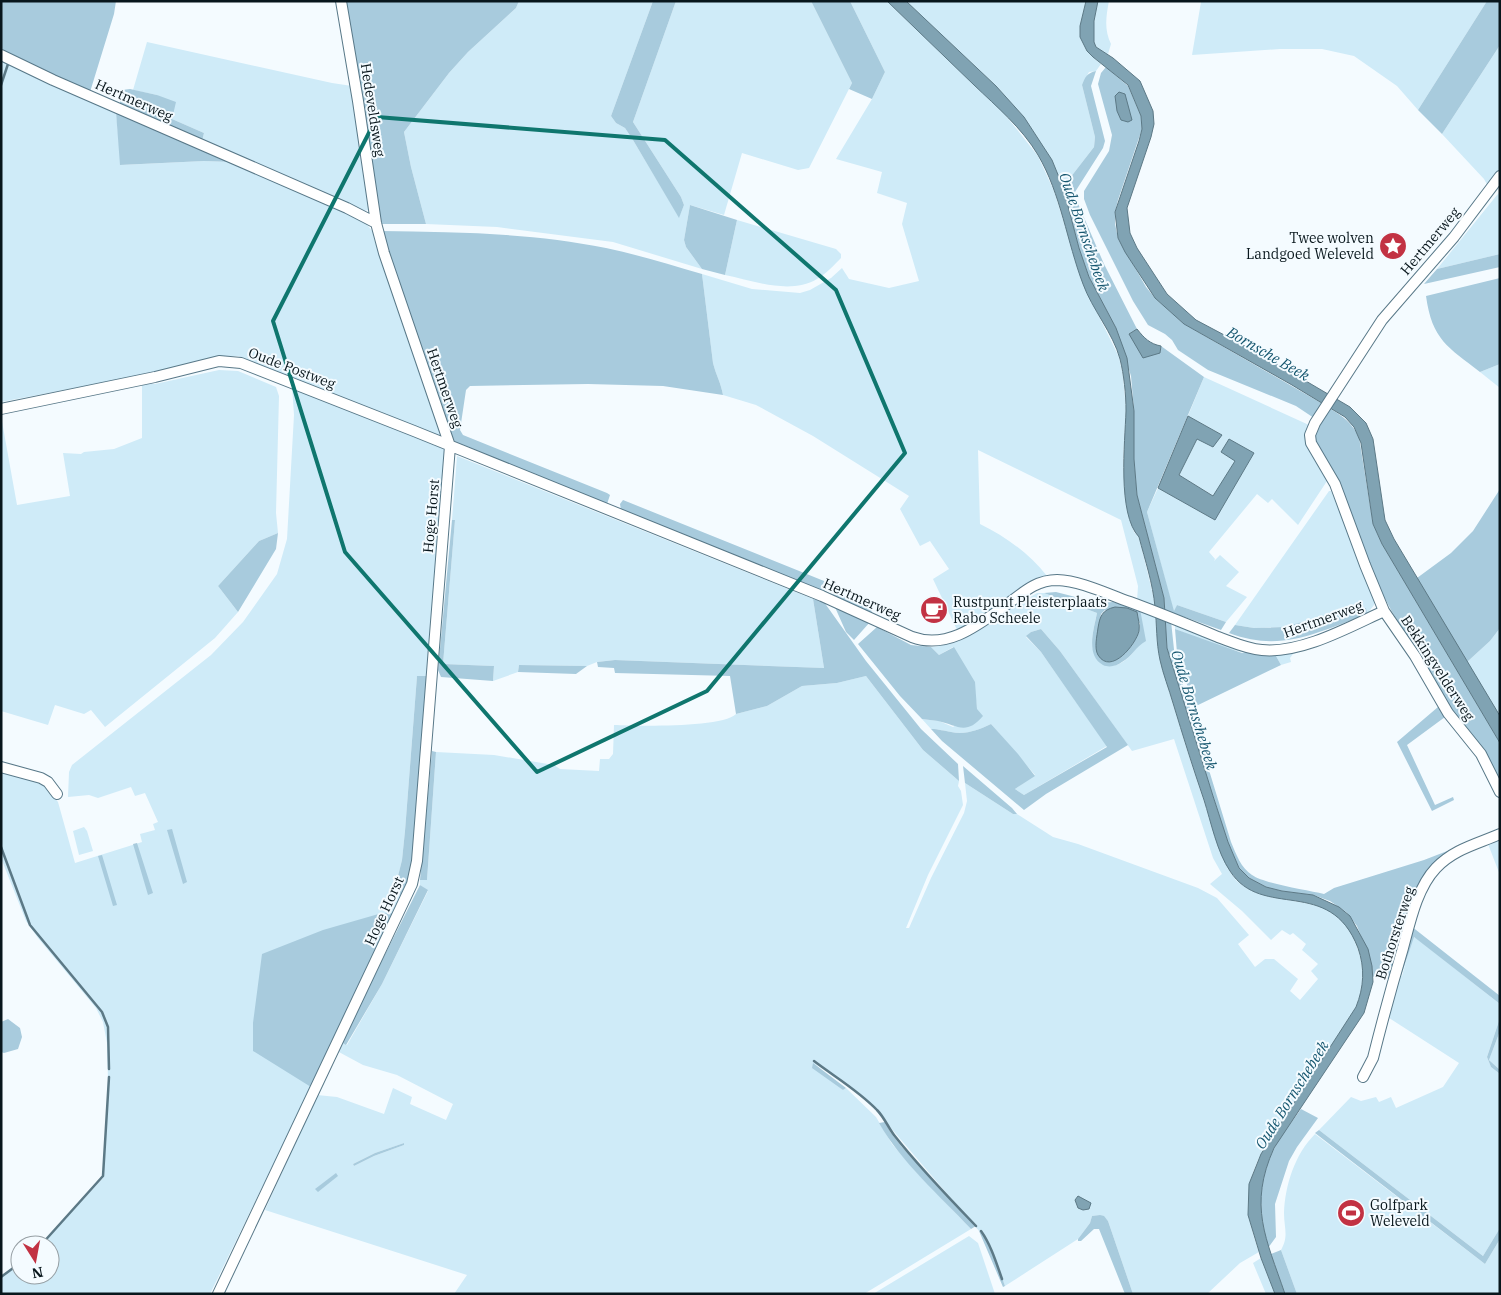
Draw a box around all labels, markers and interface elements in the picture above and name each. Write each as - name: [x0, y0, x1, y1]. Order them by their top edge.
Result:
- street label: Hedeveldsweg: [357, 62, 389, 159]
- street label: Hertmerweg: [92, 75, 176, 125]
- water label: Oude Bornschebeek: [1055, 170, 1114, 294]
- street label: Hertmerweg: [1396, 203, 1464, 279]
- place label: Twee wolven Landgoed Weleveld: [1246, 229, 1374, 263]
- place icon: Twee wolven Landgoed Weleveld: [1378, 231, 1408, 261]
- water label: Bornsche Beek: [1223, 322, 1313, 385]
- street label: Oude Postweg: [246, 343, 338, 393]
- street label: Hertmerweg: [423, 346, 467, 431]
- street label: Hoge Horst: [419, 478, 443, 554]
- street label: Hertmerweg: [820, 574, 904, 624]
- place label: Rustpunt Pleisterplaats Rabo Scheele: [953, 593, 1107, 627]
- cafe icon: Rustpunt Pleisterplaats Rabo Scheele: [919, 595, 949, 625]
- street label: Hertmerweg: [1281, 596, 1366, 642]
- street label: Bekkingvelderweg: [1397, 612, 1479, 724]
- water label: Oude Bornschebeek: [1167, 648, 1222, 772]
- street label: Hoge Horst: [360, 874, 408, 948]
- street label: Bothorsterweg: [1371, 884, 1419, 982]
- water label: Oude Bornschebeek: [1251, 1037, 1333, 1152]
- place label: Golfpark Weleveld: [1370, 1196, 1430, 1230]
- sports icon: Golfpark Weleveld: [1336, 1198, 1366, 1228]
- north arrow: [10, 1235, 60, 1285]
- text: N: [30, 1263, 45, 1283]

